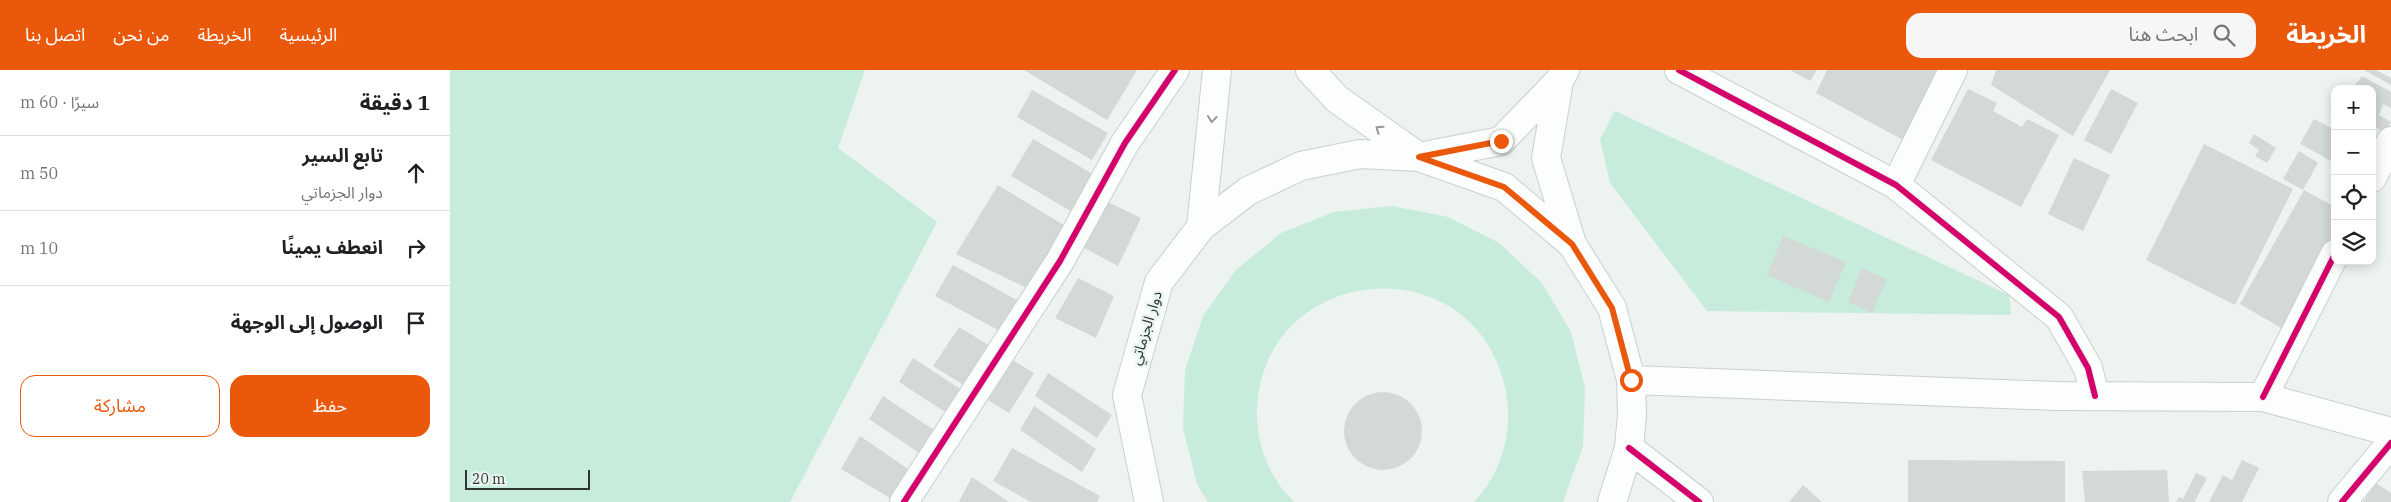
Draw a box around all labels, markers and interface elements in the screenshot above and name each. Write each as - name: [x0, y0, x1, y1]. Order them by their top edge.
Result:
- search box: [1906, 13, 2256, 58]
- text: الخريطة: [2286, 18, 2366, 50]
- icon: search: [2210, 21, 2238, 49]
- text: ابحث هنا: [2128, 22, 2198, 46]
- text: اتصل بنا: [25, 23, 85, 46]
- text: من نحن: [113, 23, 170, 46]
- text: الخريطة: [198, 23, 251, 46]
- text: الرئيسية: [279, 23, 337, 46]
- map controls: [2331, 85, 2376, 265]
- button: +: [2331, 85, 2376, 130]
- text: 1 دقيقة: [360, 88, 430, 116]
- text: سيرًا · 60 m: [20, 92, 99, 112]
- one-way arrow: [1207, 115, 1218, 123]
- one-way arrow: [1375, 126, 1385, 135]
- route end: [1490, 130, 1513, 153]
- button: −: [2331, 130, 2376, 175]
- text: تابع السير: [302, 143, 383, 167]
- icon: ahead: [402, 159, 430, 187]
- text: 50 m: [20, 163, 58, 183]
- button: locate: [2331, 175, 2376, 220]
- text: دوار الجزماتي: [301, 182, 383, 202]
- button: layers: [2331, 220, 2376, 265]
- icon: right: [402, 234, 430, 262]
- text: انعطف يمينًا: [281, 235, 383, 259]
- text: 10 m: [20, 238, 58, 258]
- street label: دوار الجزماتي: [1125, 288, 1168, 368]
- icon: arrive: [402, 309, 430, 337]
- text: الوصول إلى الوجهة: [231, 310, 383, 334]
- route start: [1620, 369, 1643, 392]
- button: مشاركة: [20, 375, 220, 437]
- button: حفظ: [230, 375, 430, 437]
- scale bar: [465, 467, 590, 490]
- text: 20 m: [472, 470, 505, 488]

